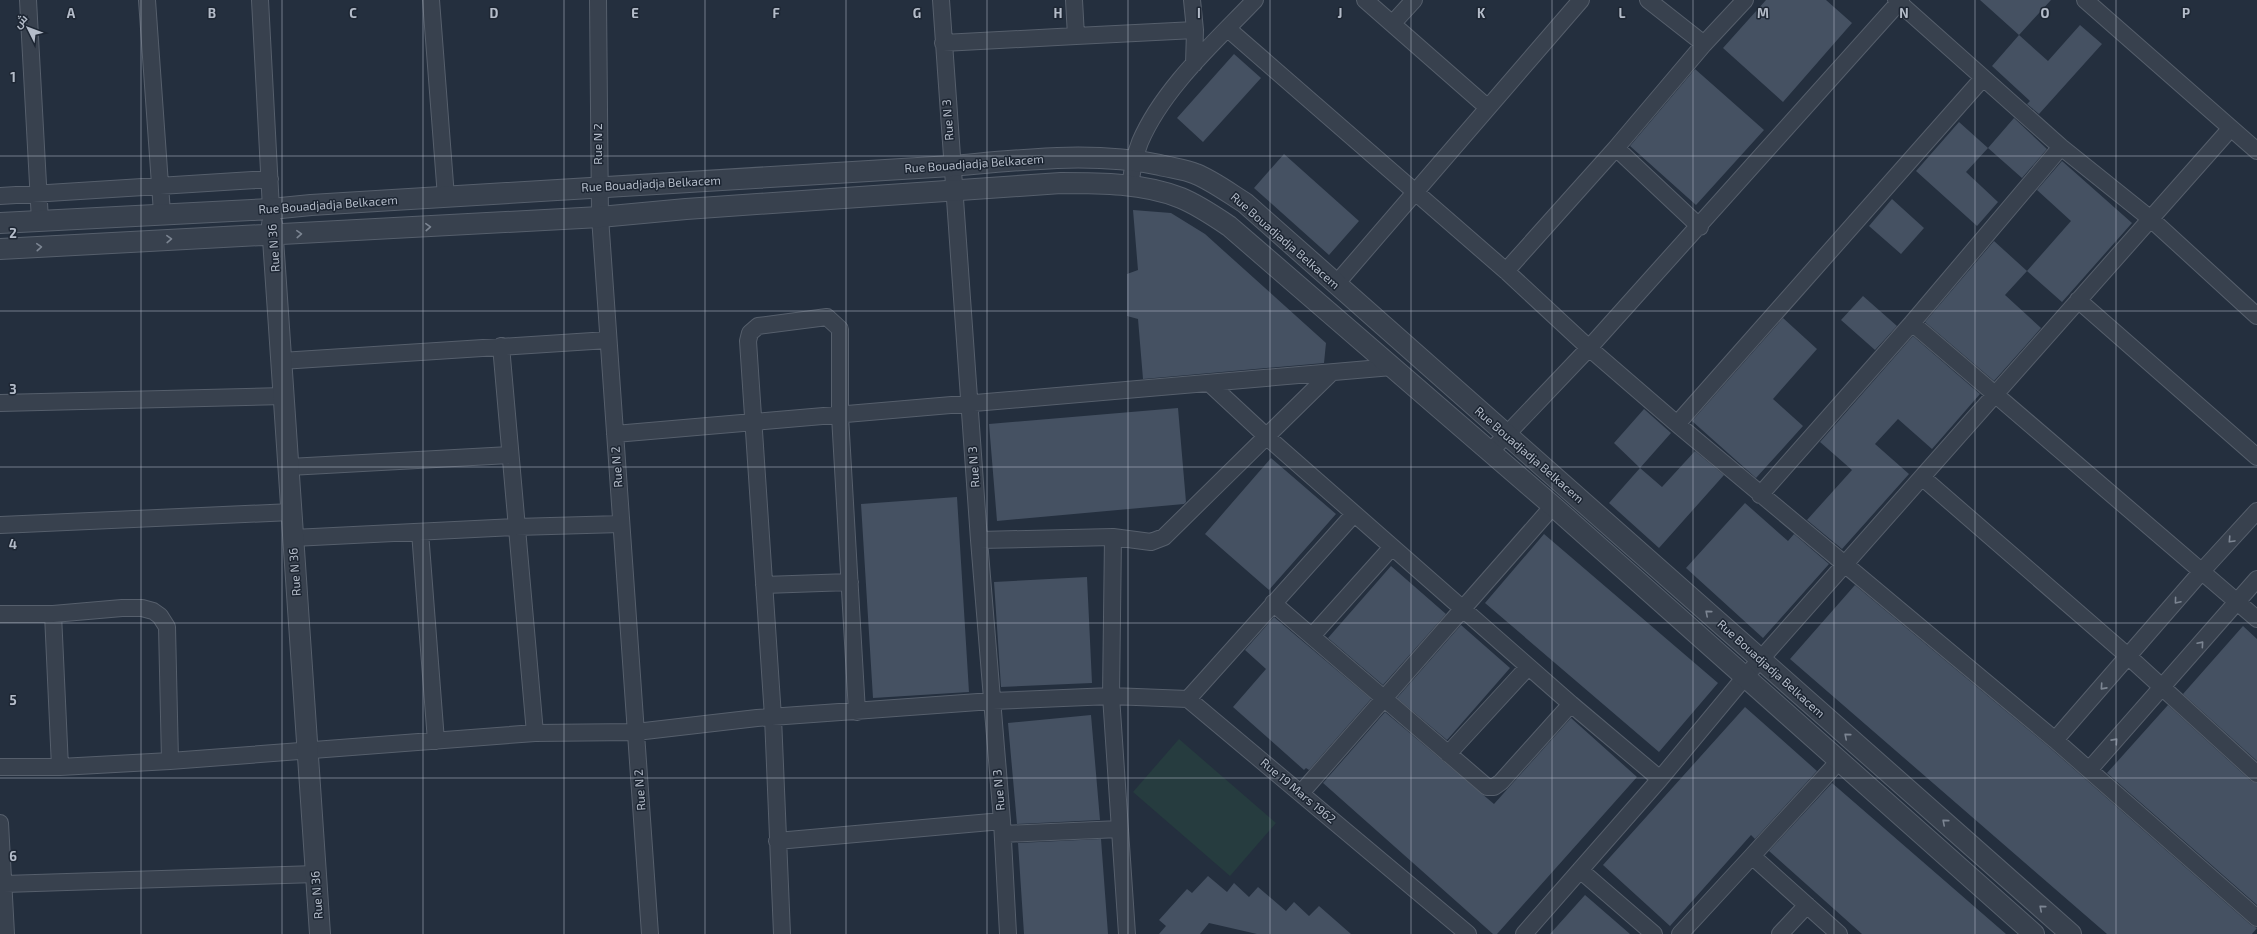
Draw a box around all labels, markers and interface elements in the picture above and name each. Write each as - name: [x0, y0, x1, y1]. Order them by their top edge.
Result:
- text: A: [67, 5, 76, 21]
- text: B: [208, 5, 216, 21]
- text: C: [349, 5, 357, 21]
- text: D: [490, 5, 499, 21]
- text: E: [631, 5, 639, 21]
- text: F: [772, 5, 780, 21]
- text: G: [913, 5, 921, 21]
- text: H: [1054, 5, 1063, 21]
- text: I: [1197, 5, 1201, 21]
- text: J: [1338, 5, 1342, 21]
- text: K: [1477, 5, 1486, 21]
- text: L: [1619, 5, 1626, 21]
- text: M: [1757, 5, 1769, 21]
- text: N: [1899, 5, 1909, 21]
- text: O: [2041, 5, 2050, 21]
- text: P: [2182, 5, 2190, 21]
- north arrow: [8, 8, 48, 48]
- text: ش: [11, 11, 30, 31]
- text: 1: [10, 69, 16, 85]
- street label: Rue N 3: [939, 99, 955, 141]
- street label: Rue N 2: [590, 123, 604, 165]
- street label: Rue Bouadjadja Belkacem: [904, 151, 1044, 176]
- street label: Rue Bouadjadja Belkacem: [581, 172, 721, 195]
- street label: Rue Bouadjadja Belkacem: [1228, 189, 1343, 292]
- street label: Rue Bouadjadja Belkacem: [258, 192, 398, 217]
- one-way arrow: [425, 222, 431, 231]
- street label: Rue N 36: [264, 223, 282, 273]
- text: 2: [9, 225, 17, 241]
- one-way arrow: [296, 230, 302, 239]
- one-way arrow: [166, 234, 172, 243]
- one-way arrow: [36, 242, 42, 251]
- text: 3: [9, 381, 17, 397]
- street label: Rue Bouadjadja Belkacem: [1472, 403, 1587, 506]
- street label: Rue N 2: [608, 446, 624, 488]
- street label: Rue N 3: [965, 446, 981, 488]
- one-way arrow: [2228, 535, 2235, 543]
- text: 4: [9, 536, 17, 552]
- street label: Rue N 36: [285, 547, 303, 597]
- one-way arrow: [2175, 596, 2182, 603]
- one-way arrow: [1705, 610, 1713, 617]
- street label: Rue Bouadjadja Belkacem: [1714, 616, 1828, 721]
- one-way arrow: [2196, 641, 2203, 648]
- one-way arrow: [2100, 682, 2107, 689]
- text: 5: [9, 692, 17, 708]
- one-way arrow: [1844, 734, 1852, 741]
- one-way arrow: [2110, 738, 2118, 746]
- street label: Rue 19 Mars 1962: [1258, 755, 1339, 826]
- street label: Rue N 2: [631, 769, 647, 811]
- street label: Rue N 3: [989, 769, 1007, 811]
- one-way arrow: [1942, 820, 1949, 827]
- text: 6: [9, 848, 17, 864]
- street label: Rue N 36: [307, 870, 325, 920]
- one-way arrow: [2039, 906, 2047, 913]

